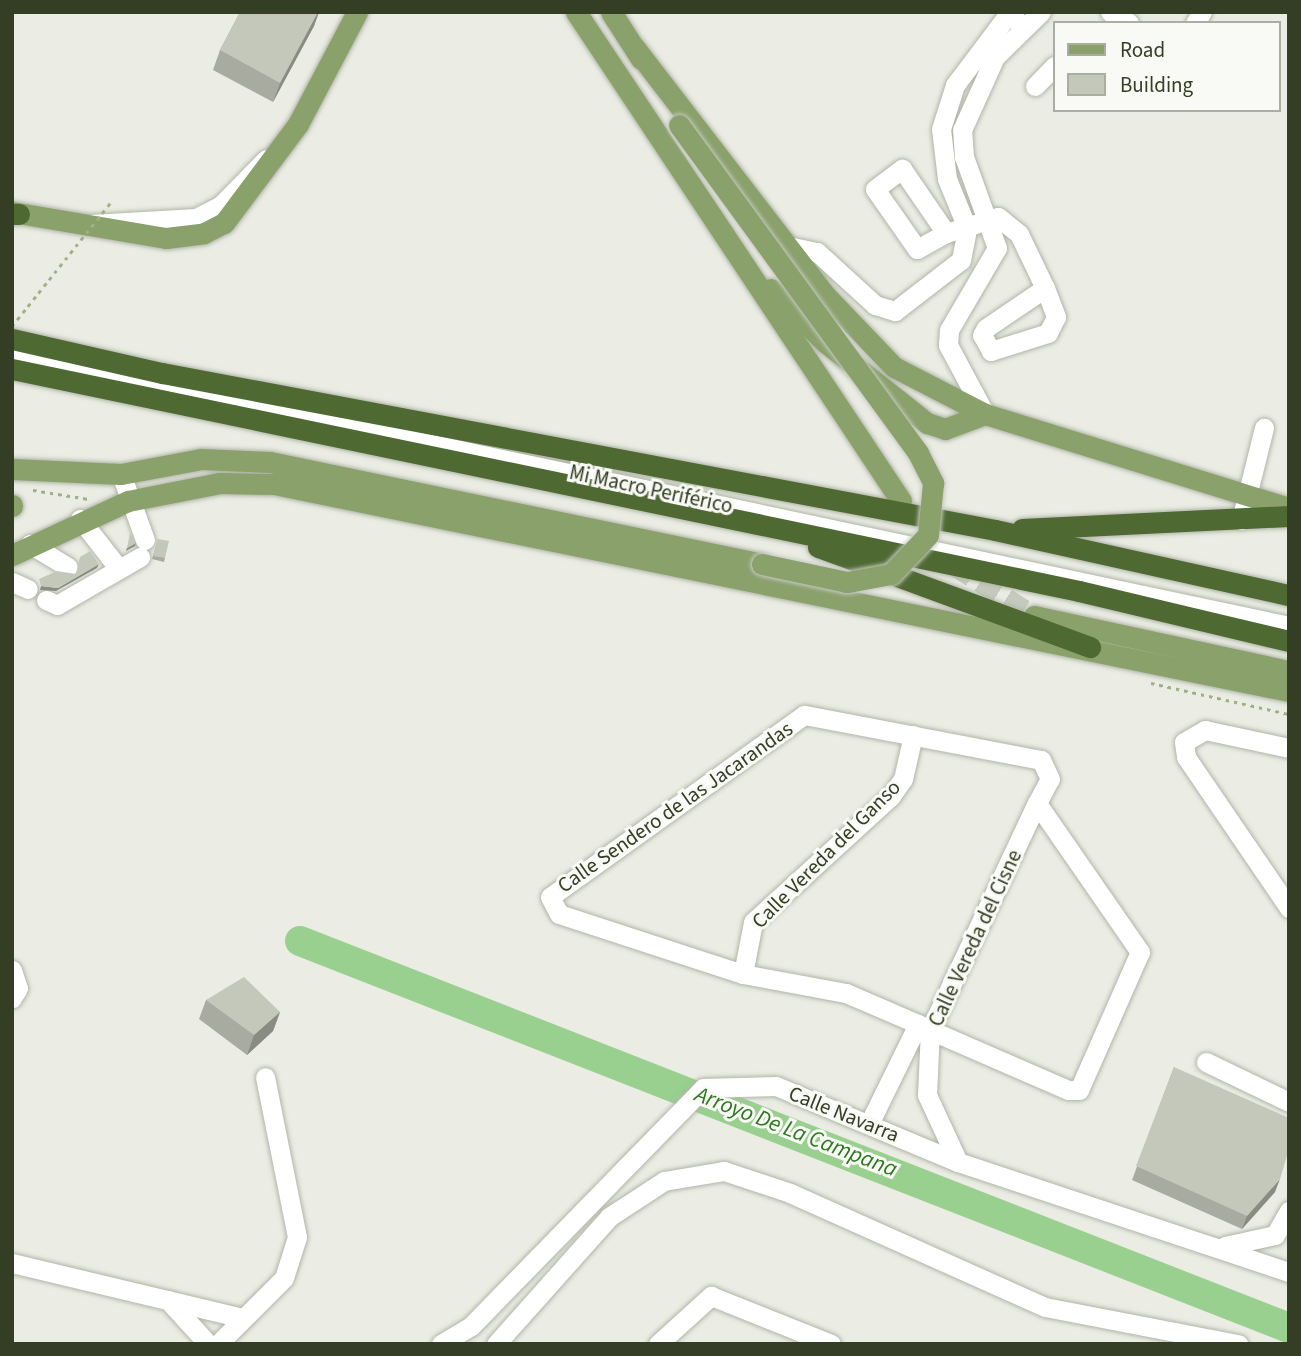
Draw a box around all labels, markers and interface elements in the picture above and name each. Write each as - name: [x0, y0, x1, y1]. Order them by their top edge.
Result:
- legend: [1052, 21, 1280, 112]
- text: Road: [1120, 35, 1165, 65]
- text: Building: [1120, 70, 1193, 100]
- street label: Mi Macro Periférico: [567, 459, 735, 519]
- street label: Calle Sendero de las Jacarandas: [552, 716, 798, 898]
- street label: Calle Vereda del Ganso: [747, 775, 905, 933]
- street label: Calle Vereda del Cisne: [923, 846, 1027, 1030]
- street label: Calle Navarra: [785, 1080, 903, 1148]
- water label: Arroyo De La Campana: [691, 1081, 901, 1183]

